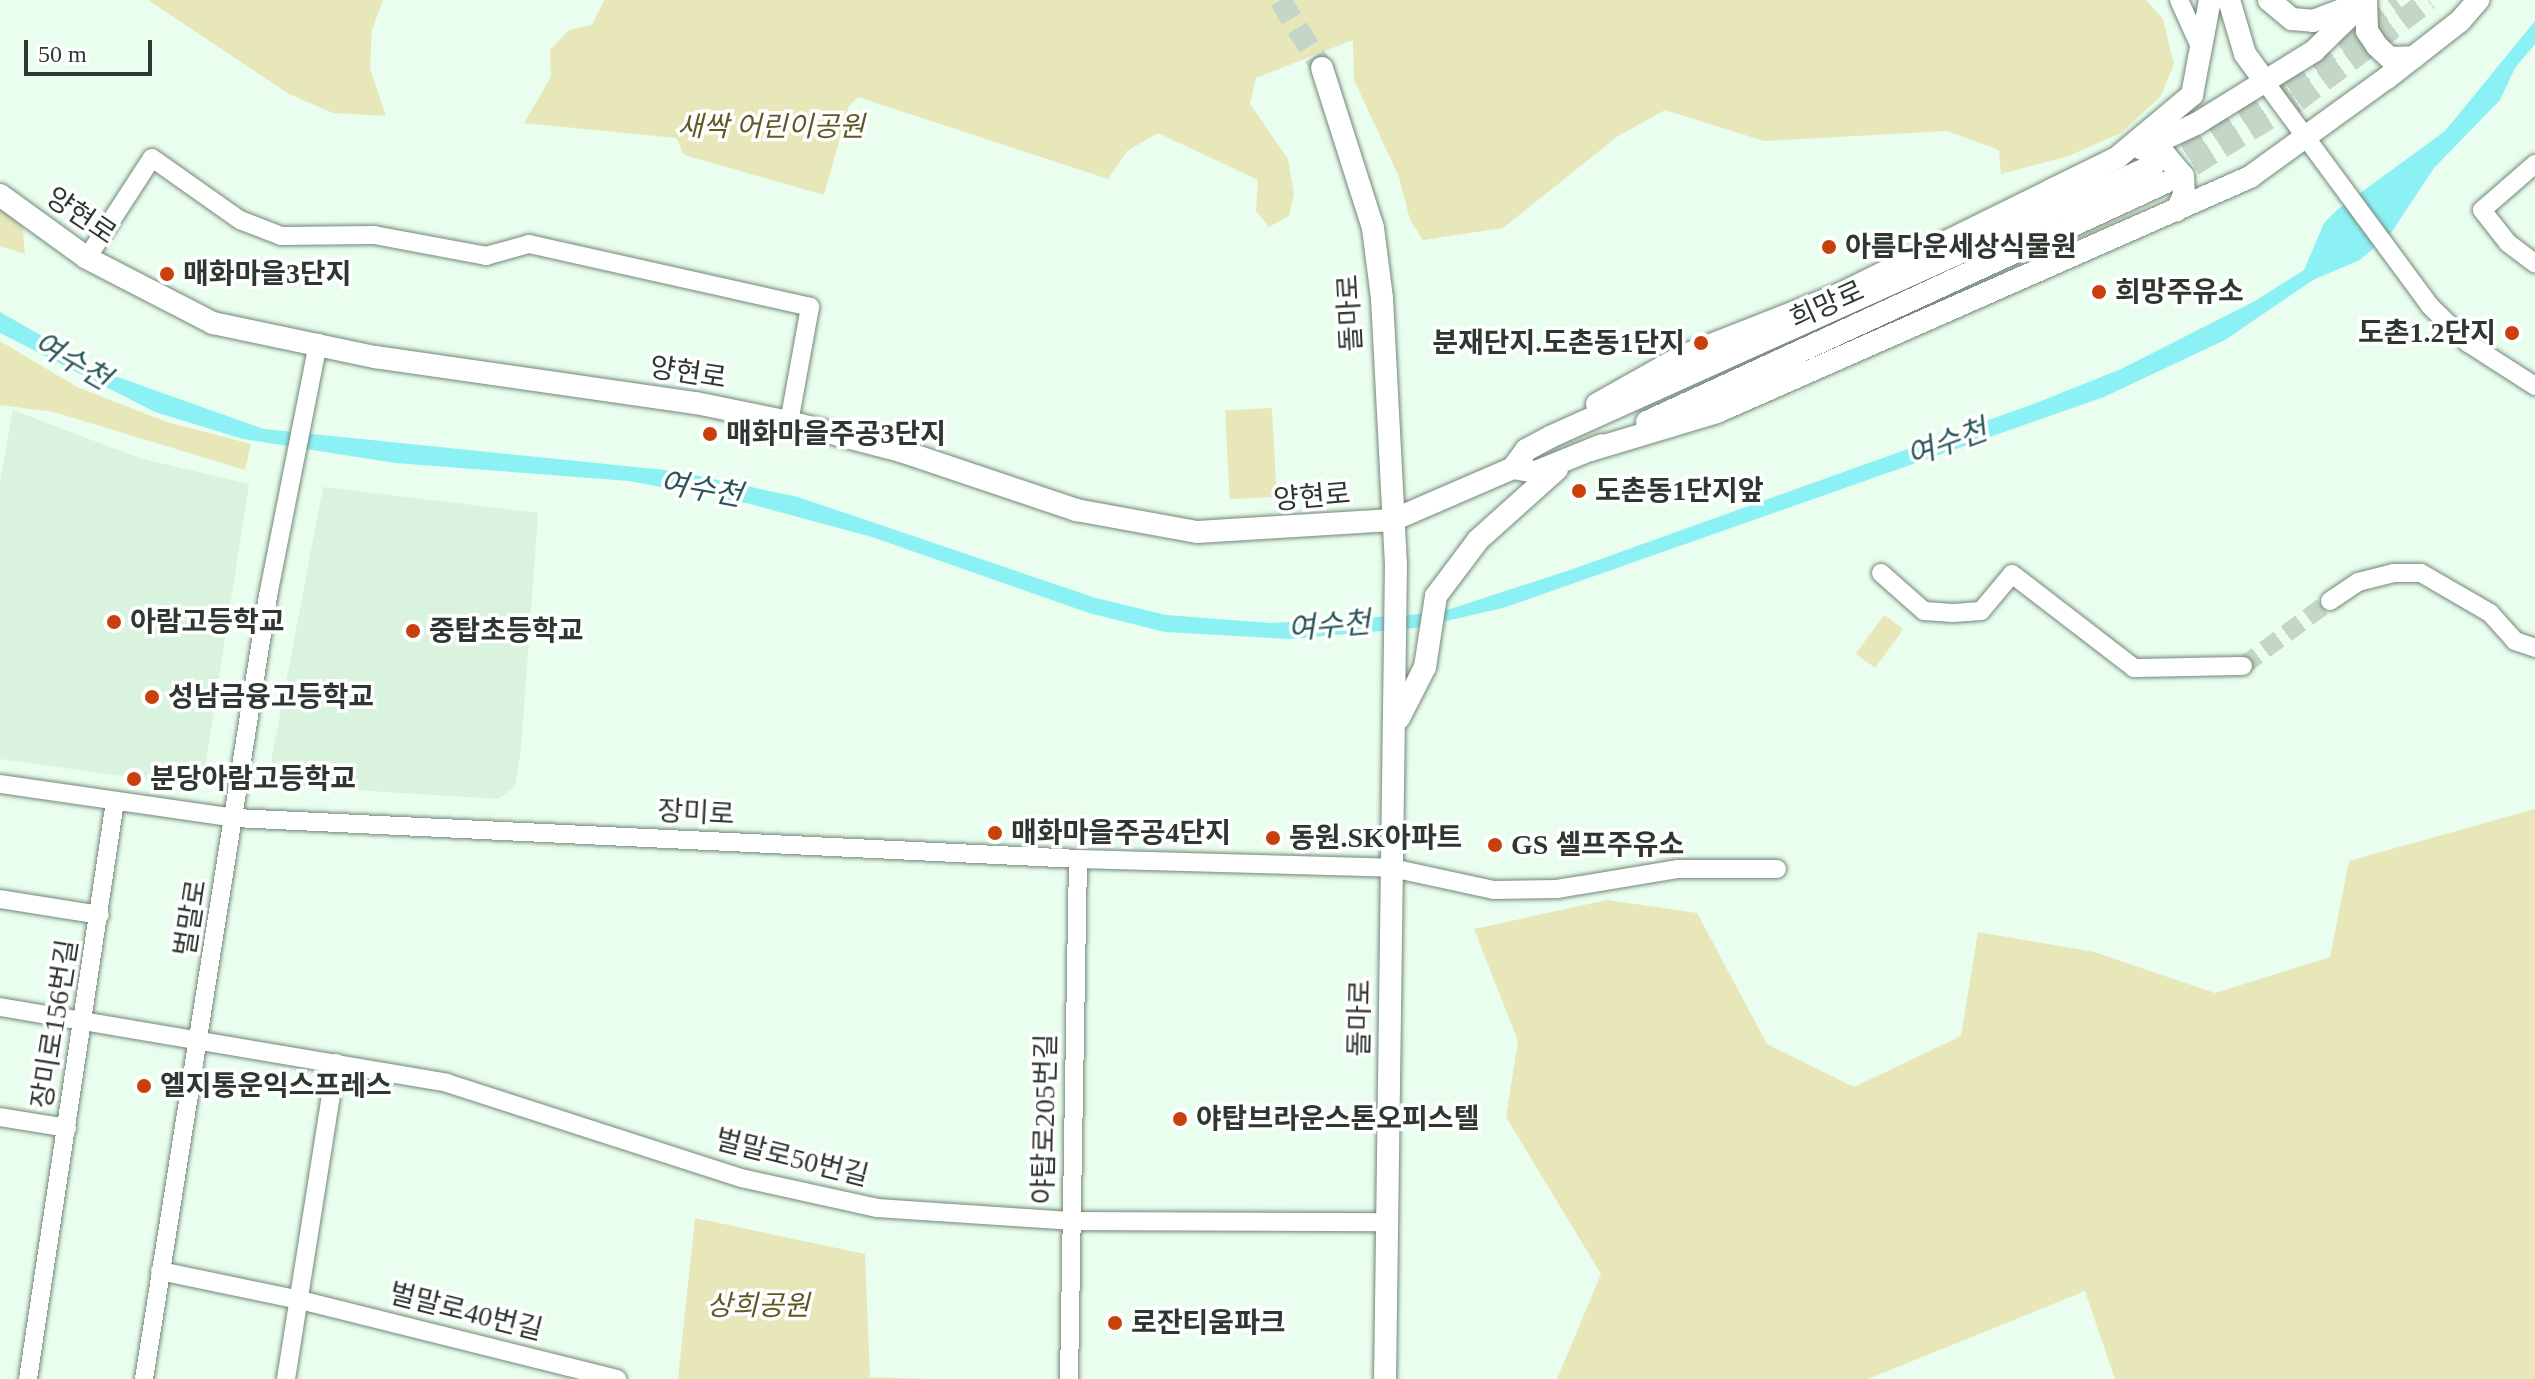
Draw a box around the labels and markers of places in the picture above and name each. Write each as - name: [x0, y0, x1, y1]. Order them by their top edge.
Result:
- place label: 아름다운세상식물원: [1845, 230, 2077, 264]
- marker: 아름다운세상식물원: [1820, 238, 1838, 256]
- place label: 매화마을3단지: [183, 257, 352, 291]
- marker: 매화마을3단지: [158, 265, 176, 283]
- place label: 희망주유소: [2115, 275, 2244, 309]
- marker: 희망주유소: [2090, 283, 2108, 301]
- place label: 도촌1.2단지: [2358, 316, 2496, 350]
- marker: 도촌1.2단지: [2503, 324, 2521, 342]
- place label: 분재단지.도촌동1단지: [1432, 326, 1685, 360]
- marker: 분재단지.도촌동1단지: [1692, 334, 1710, 352]
- place label: 매화마을주공3단지: [726, 417, 946, 451]
- marker: 매화마을주공3단지: [701, 425, 719, 443]
- place label: 도촌동1단지앞: [1595, 474, 1764, 508]
- marker: 도촌동1단지앞: [1570, 482, 1588, 500]
- place label: 아람고등학교: [130, 605, 285, 639]
- marker: 아람고등학교: [105, 613, 123, 631]
- place label: 중탑초등학교: [429, 614, 584, 648]
- marker: 중탑초등학교: [404, 622, 422, 640]
- place label: 성남금융고등학교: [168, 680, 374, 714]
- marker: 성남금융고등학교: [143, 688, 161, 706]
- place label: 분당아람고등학교: [150, 762, 356, 796]
- marker: 분당아람고등학교: [125, 770, 143, 788]
- place label: 매화마을주공4단지: [1011, 816, 1231, 850]
- place label: 동원.SK아파트: [1289, 821, 1462, 855]
- marker: 매화마을주공4단지: [986, 824, 1004, 842]
- place label: GS 셀프주유소: [1511, 828, 1684, 862]
- marker: 동원.SK아파트: [1264, 829, 1282, 847]
- marker: GS 셀프주유소: [1486, 836, 1504, 854]
- place label: 엘지통운익스프레스: [160, 1069, 392, 1103]
- marker: 엘지통운익스프레스: [135, 1077, 153, 1095]
- place label: 야탑브라운스톤오피스텔: [1196, 1102, 1479, 1136]
- marker: 야탑브라운스톤오피스텔: [1171, 1110, 1189, 1128]
- place label: 로잔티움파크: [1131, 1306, 1286, 1340]
- marker: 로잔티움파크: [1106, 1314, 1124, 1332]

